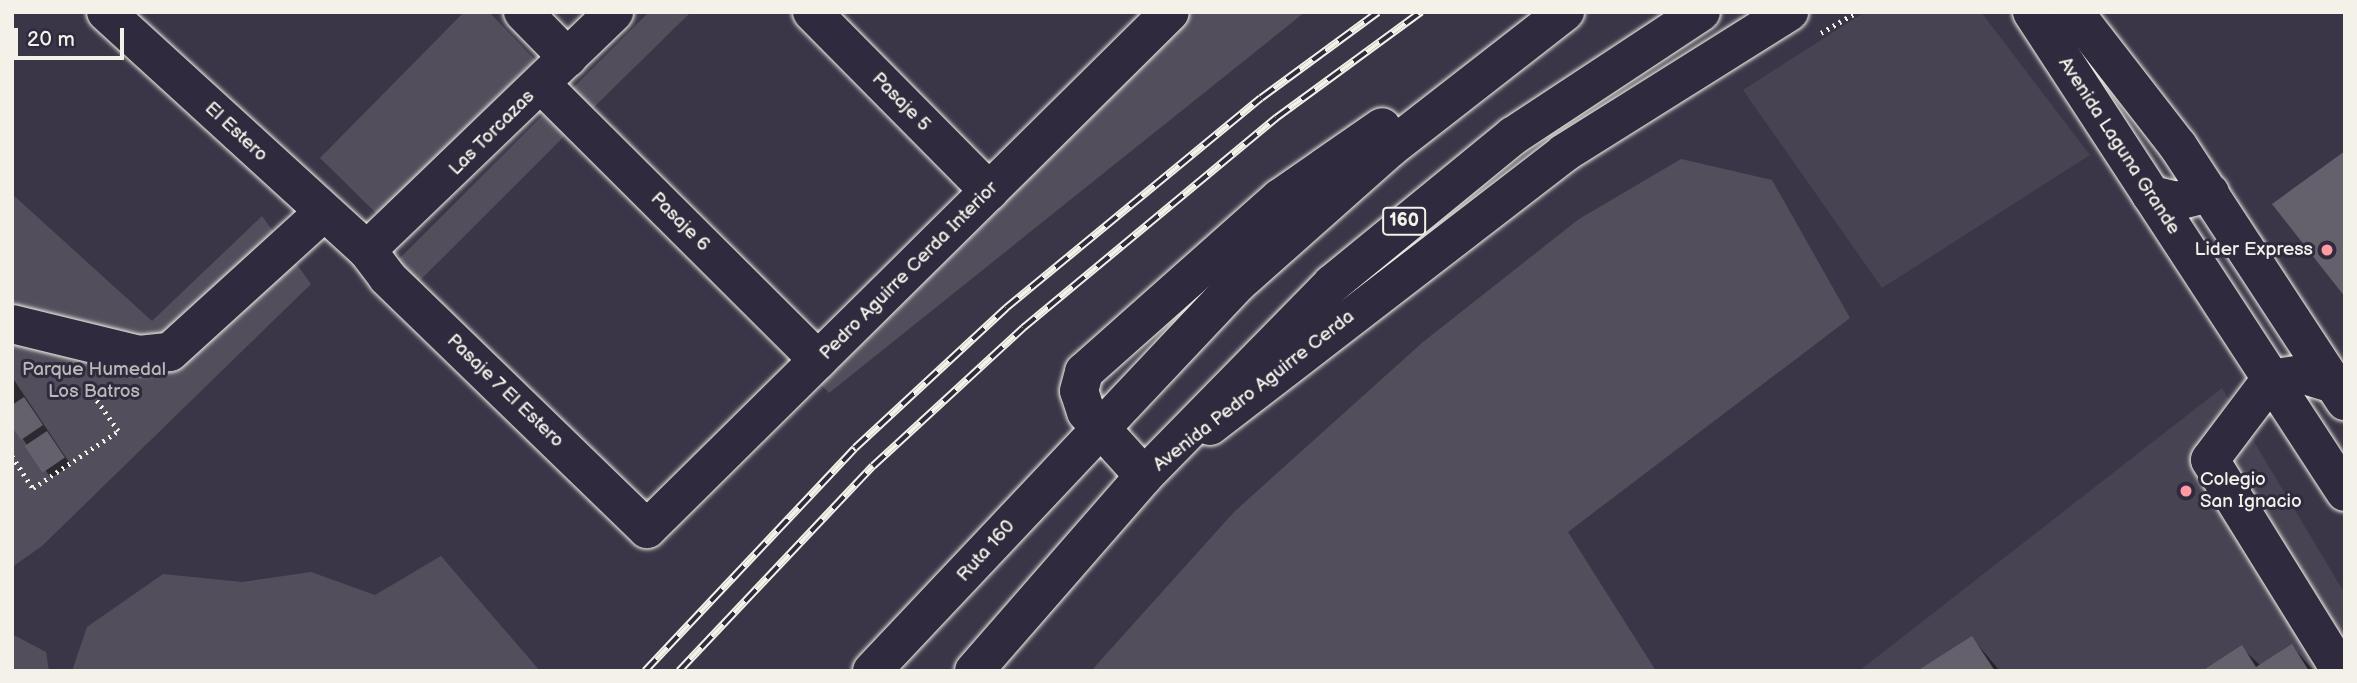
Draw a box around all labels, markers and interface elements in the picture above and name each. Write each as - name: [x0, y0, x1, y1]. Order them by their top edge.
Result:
- scale bar: [18, 14, 128, 58]
- text: 20 m: [27, 27, 75, 52]
- street label: Avenida Laguna Grande: [2053, 53, 2185, 239]
- street label: Pasaje 5: [867, 68, 935, 136]
- street label: Las Torcazas: [444, 85, 540, 181]
- street label: El Estero: [200, 97, 272, 167]
- street label: Pedro Aguirre Cerda Interior: [815, 177, 1003, 365]
- street label: Pasaje 6: [646, 188, 714, 256]
- road number: 160: [1381, 206, 1427, 236]
- place label: Lider Express: [2194, 239, 2313, 261]
- marker: Lider Express: [2319, 242, 2335, 258]
- street label: Avenida Pedro Aguirre Cerda: [1149, 305, 1359, 477]
- street label: Pasaje 7 El Estero: [441, 329, 569, 453]
- park label: Parque Humedal Los Batros: [22, 359, 166, 403]
- place label: Colegio San Ignacio: [2200, 469, 2302, 513]
- marker: Colegio San Ignacio: [2178, 483, 2194, 499]
- street label: Ruta 160: [952, 515, 1020, 587]

